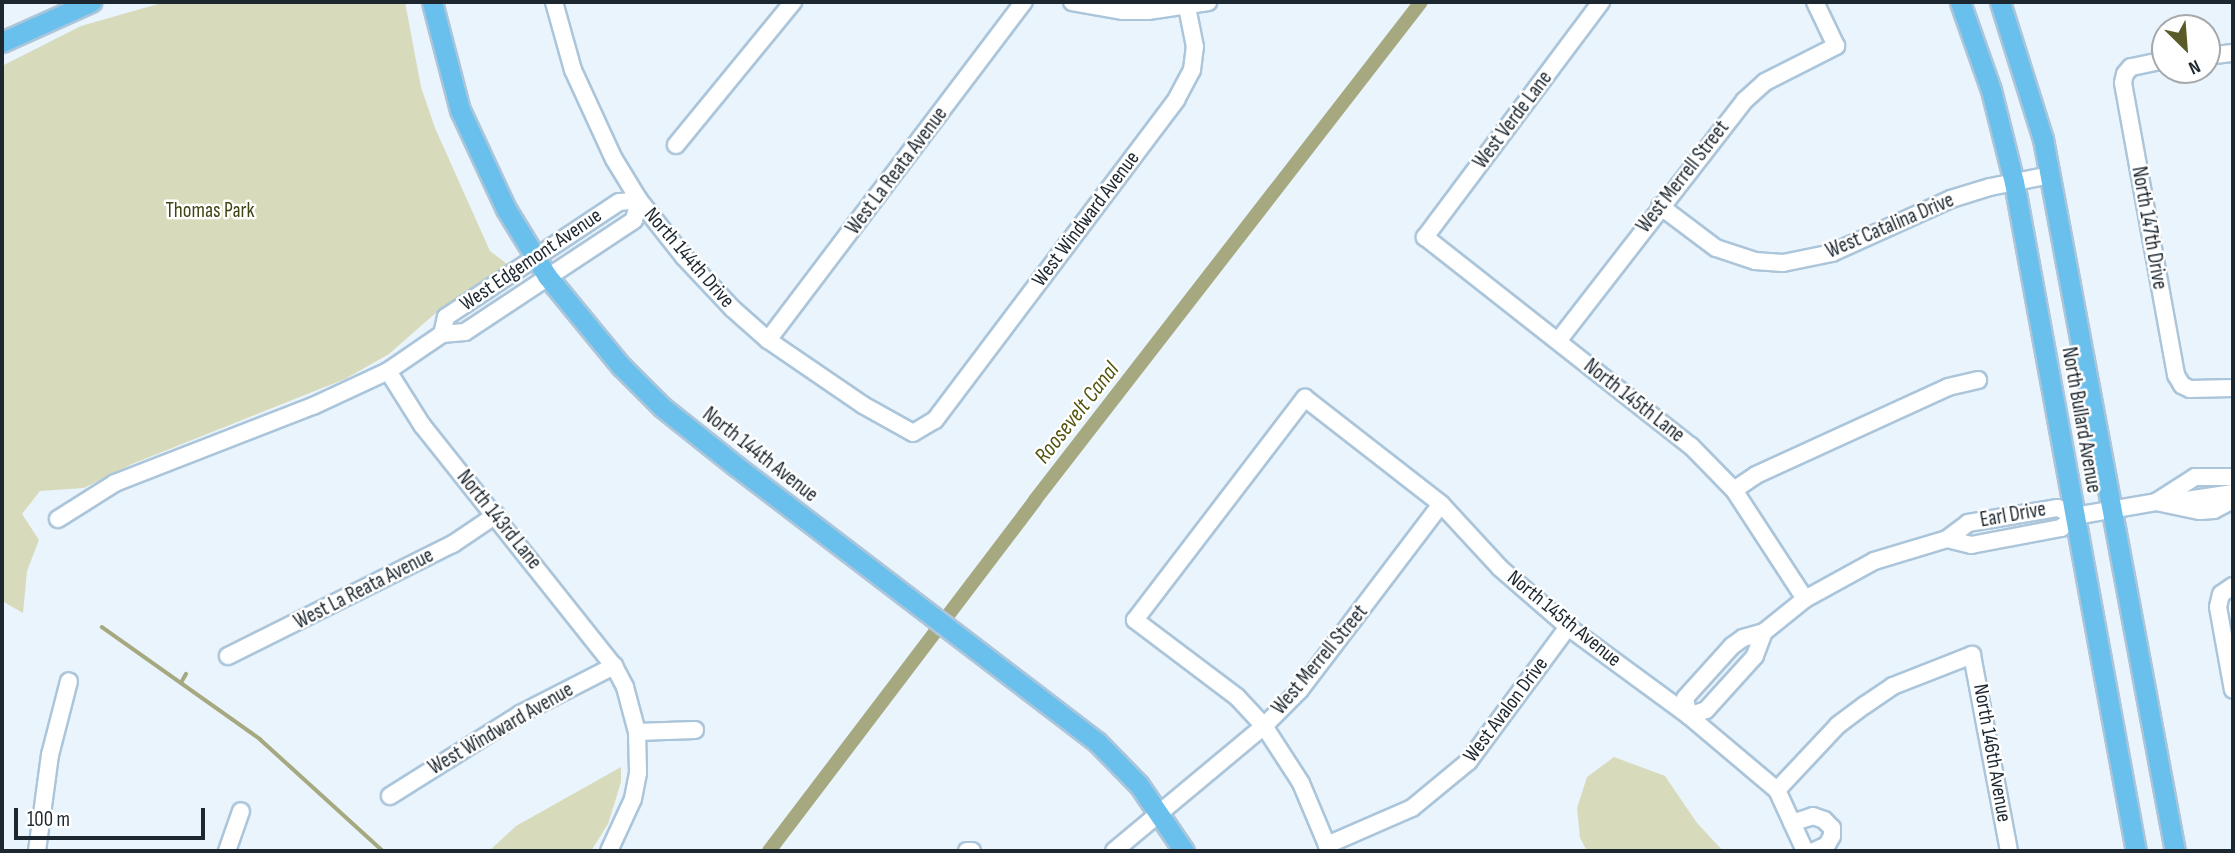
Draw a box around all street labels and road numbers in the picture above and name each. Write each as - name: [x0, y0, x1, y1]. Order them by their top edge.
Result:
- street label: West Verde Lane: [1468, 66, 1558, 174]
- street label: West La Reata Avenue: [841, 102, 953, 240]
- street label: West Merrell Street: [1631, 116, 1735, 238]
- street label: West Windward Avenue: [1027, 146, 1145, 292]
- street label: North 147th Drive: [2126, 165, 2172, 291]
- street label: West Catalina Drive: [1822, 188, 1958, 264]
- street label: West Edgemont Avenue: [455, 203, 607, 317]
- street label: North 144th Drive: [639, 203, 739, 313]
- street label: North Bullard Avenue: [2056, 345, 2106, 495]
- street label: North 145th Lane: [1579, 354, 1689, 448]
- street label: North 144th Avenue: [697, 402, 823, 508]
- street label: North 143rd Lane: [451, 465, 547, 575]
- street label: Earl Drive: [1978, 497, 2048, 533]
- street label: West La Reata Avenue: [290, 543, 438, 635]
- street label: North 145th Avenue: [1502, 565, 1626, 673]
- street label: West Merrell Street: [1267, 600, 1373, 720]
- street label: West Avalon Drive: [1458, 652, 1554, 768]
- street label: West Windward Avenue: [424, 677, 578, 781]
- street label: North 146th Avenue: [1967, 682, 2017, 824]

